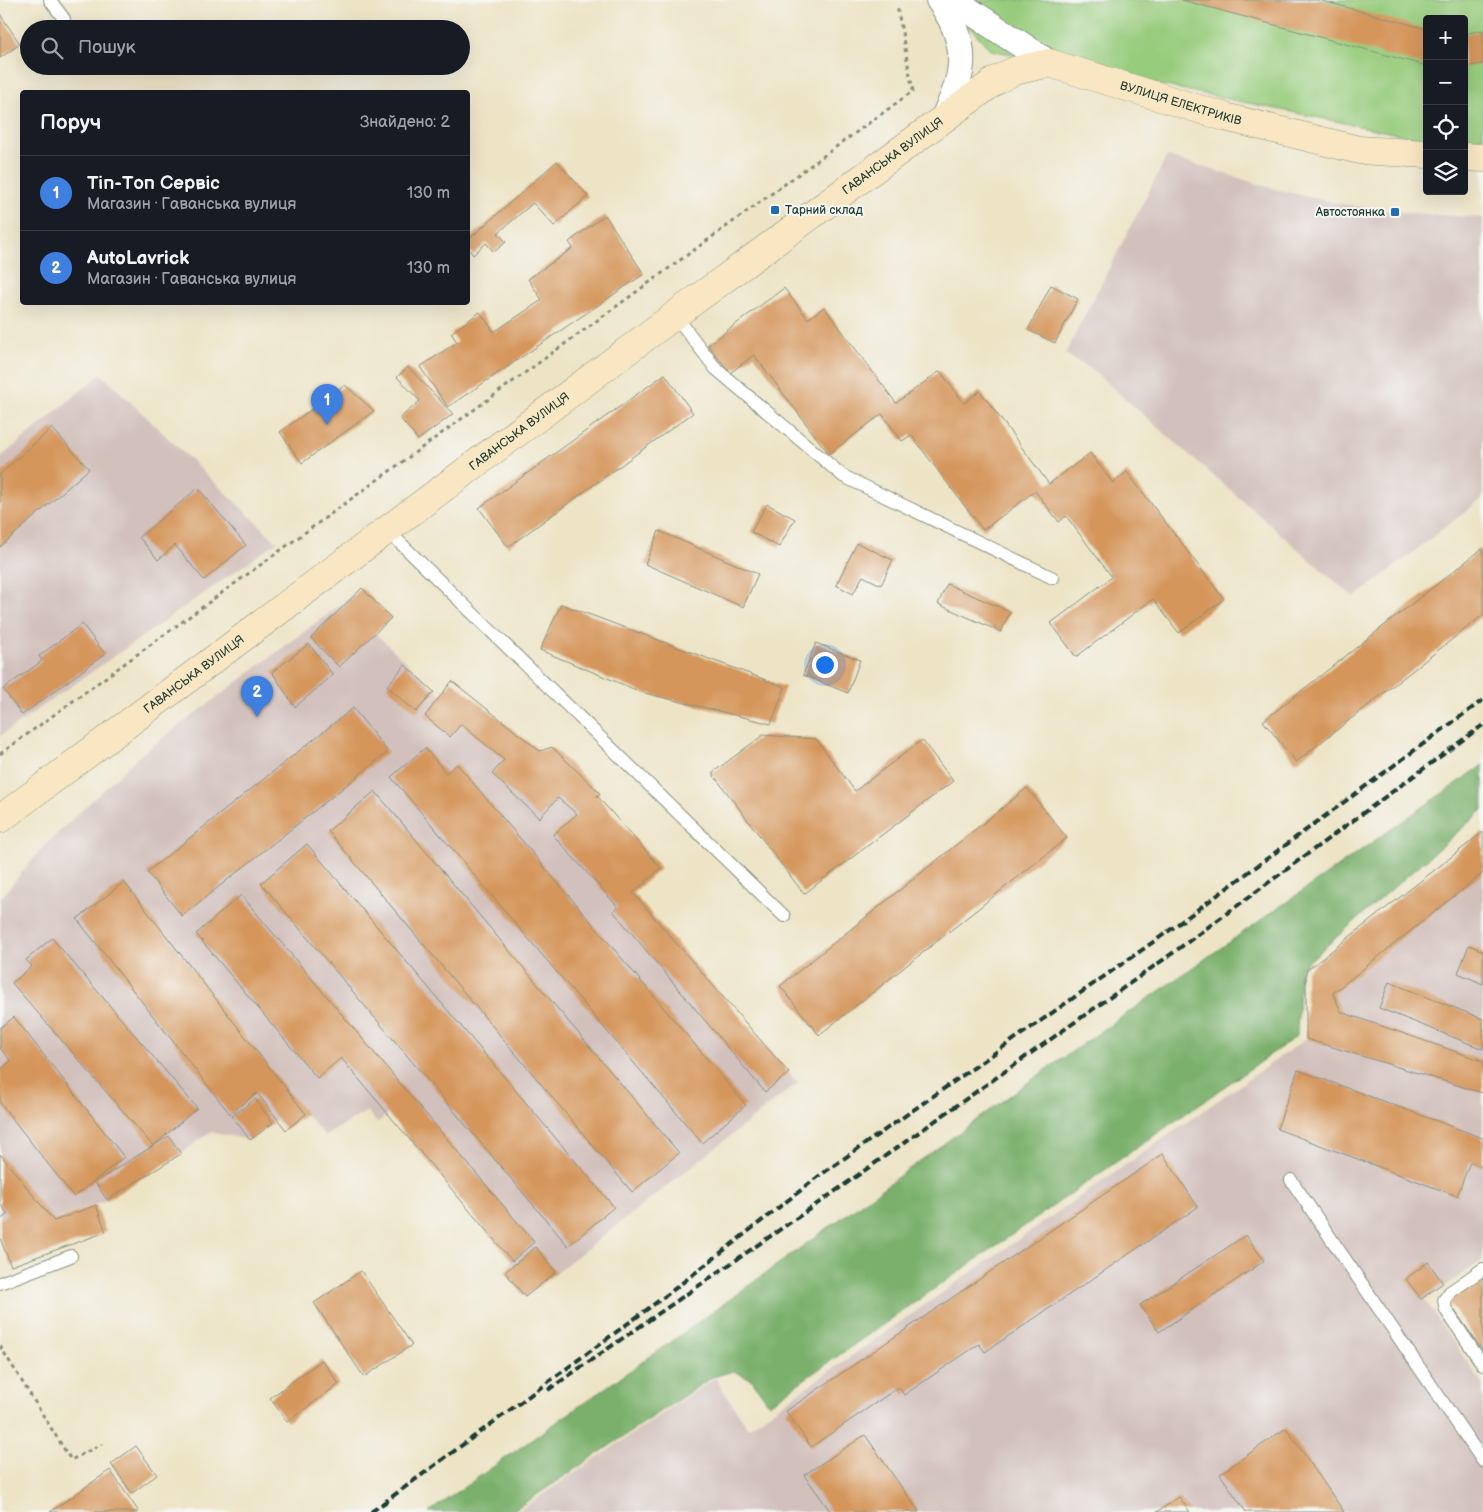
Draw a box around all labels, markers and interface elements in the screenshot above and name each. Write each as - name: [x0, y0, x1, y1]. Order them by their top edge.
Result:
- map controls: [1423, 15, 1468, 195]
- button: +: [1423, 15, 1468, 60]
- search box: [20, 20, 470, 75]
- icon: search: [38, 34, 66, 62]
- text: Пошук: [78, 36, 136, 59]
- button: −: [1423, 60, 1468, 105]
- street label: ВУЛИЦЯ ЕЛЕКТРИКІВ: [1118, 78, 1243, 129]
- button: locate: [1423, 105, 1468, 150]
- text: Поруч: [40, 110, 101, 135]
- text: Знайдено: 2: [360, 113, 450, 132]
- street label: ГАВАНСЬКА ВУЛИЦЯ: [839, 114, 946, 198]
- button: layers: [1423, 150, 1468, 195]
- text: Тіп-Топ Сервіс: [87, 172, 220, 195]
- text: 1: [53, 184, 59, 203]
- text: 130 m: [407, 184, 450, 203]
- text: Магазин · Гаванська вулиця: [87, 195, 296, 214]
- place label: Тарний склад: [785, 203, 864, 218]
- marker: Тарний склад: [769, 204, 781, 216]
- place label: Автостоянка: [1315, 205, 1385, 220]
- marker: Автостоянка: [1389, 206, 1401, 218]
- text: AutoLavrick: [87, 247, 189, 270]
- text: 2: [51, 259, 61, 278]
- text: 130 m: [407, 259, 450, 278]
- text: Магазин · Гаванська вулиця: [87, 270, 296, 289]
- pin: 1: [311, 384, 343, 425]
- street label: ГАВАНСЬКА ВУЛИЦЯ: [466, 389, 573, 474]
- street label: ГАВАНСЬКА ВУЛИЦЯ: [141, 632, 247, 717]
- your location: [812, 652, 838, 678]
- pin: 2: [241, 676, 273, 717]

